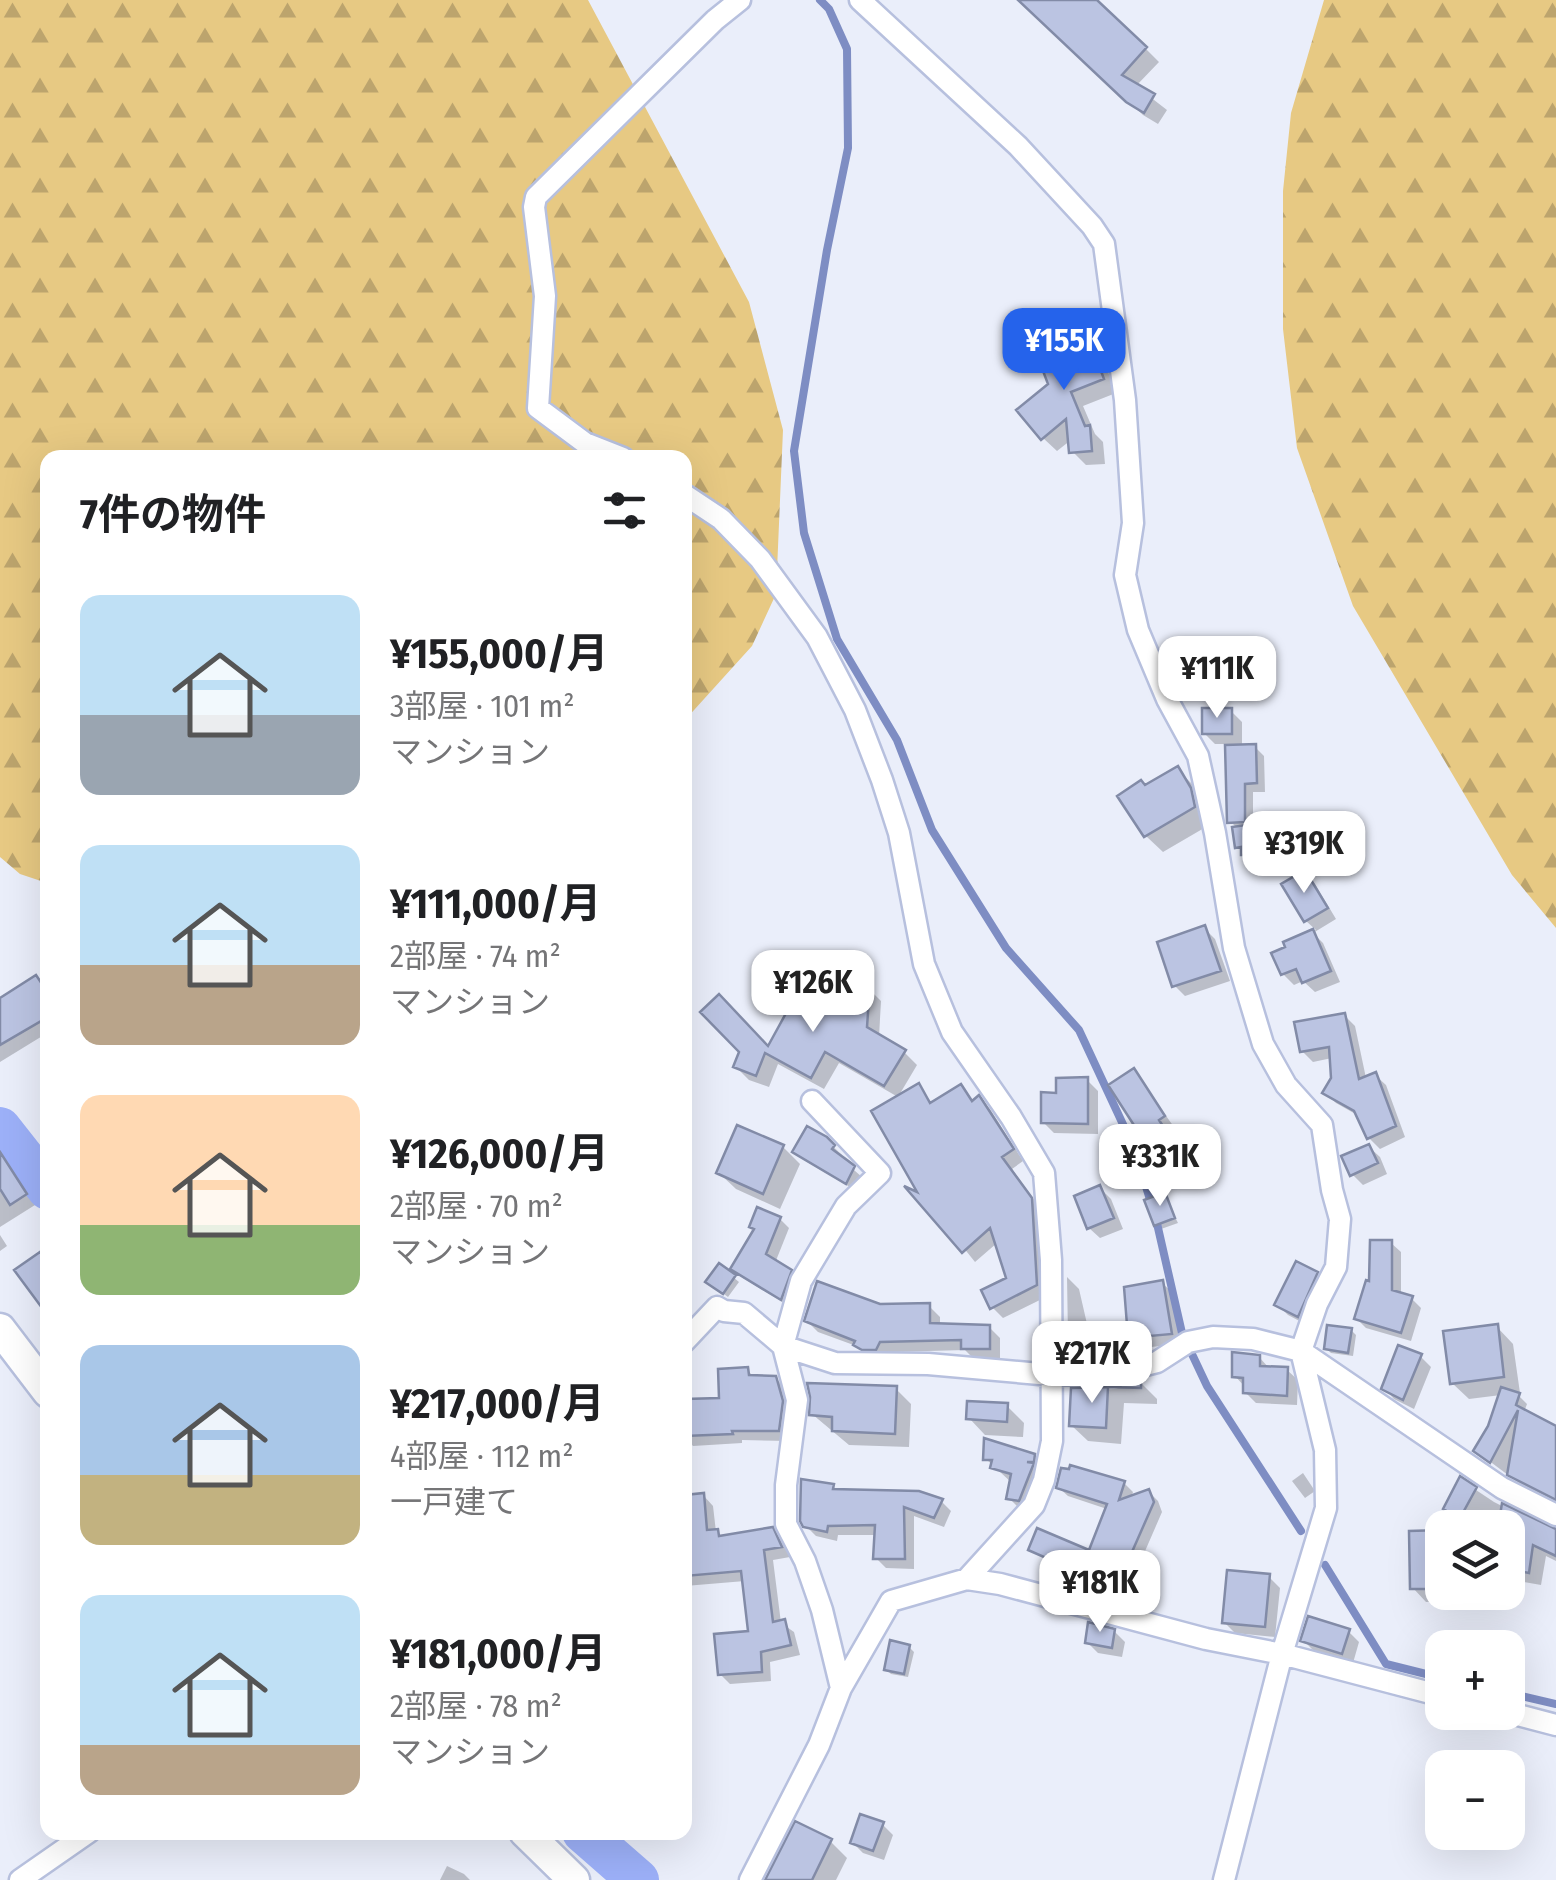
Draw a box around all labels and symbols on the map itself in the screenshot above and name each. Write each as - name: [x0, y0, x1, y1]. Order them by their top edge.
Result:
- pin: ¥155K: [994, 308, 1134, 393]
- pin: ¥111K: [1147, 636, 1287, 721]
- pin: ¥319K: [1234, 811, 1374, 896]
- pin: ¥126K: [743, 950, 883, 1035]
- pin: ¥331K: [1090, 1124, 1230, 1209]
- pin: ¥217K: [1022, 1321, 1162, 1406]
- pin: ¥181K: [1030, 1550, 1170, 1635]

